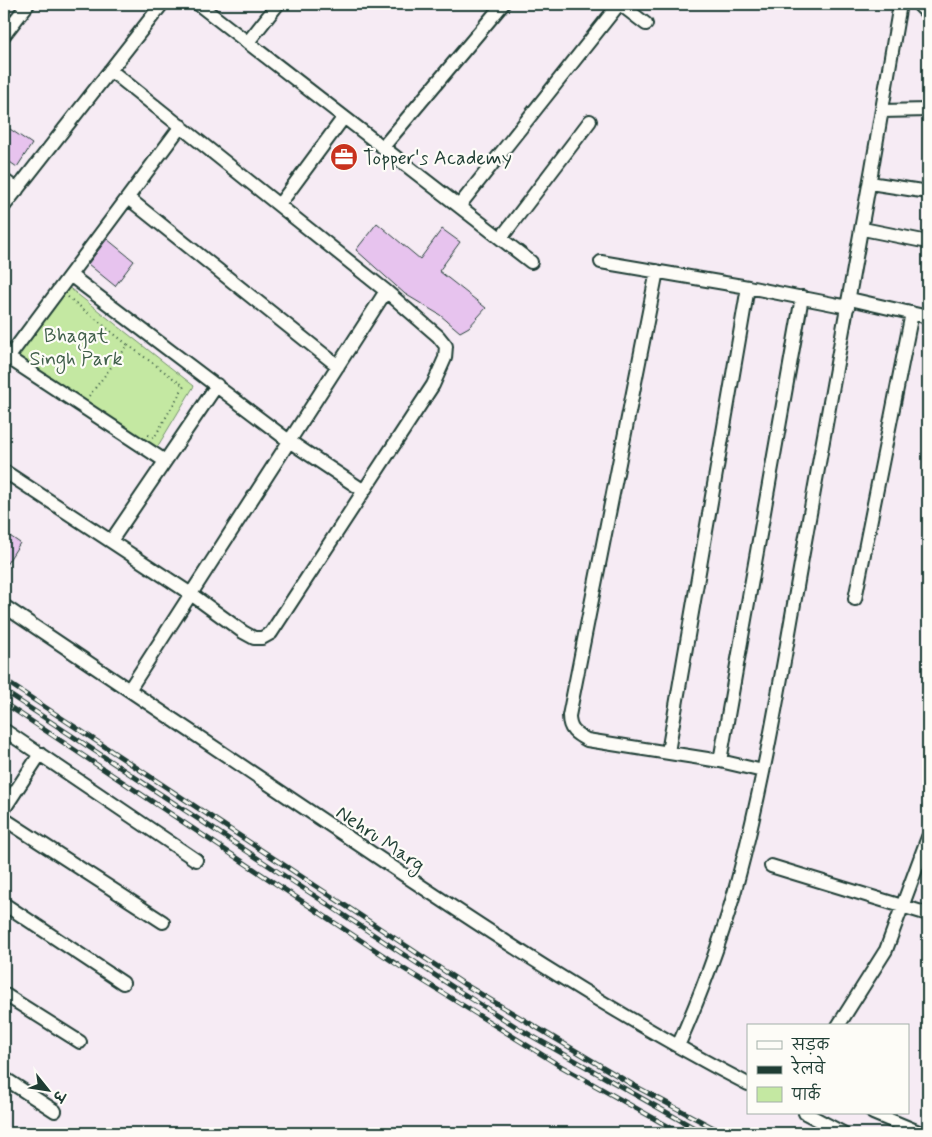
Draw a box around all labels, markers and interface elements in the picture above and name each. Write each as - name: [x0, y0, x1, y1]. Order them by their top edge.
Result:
- office icon: Topper's Academy: [329, 142, 359, 172]
- place label: Topper's Academy: [363, 145, 512, 172]
- park label: Bhagat Singh Park: [29, 323, 123, 374]
- street label: Nehru Marg: [330, 799, 430, 880]
- legend: [747, 1024, 910, 1114]
- text: सड़क: [791, 1036, 830, 1056]
- text: रेलवे: [790, 1055, 826, 1080]
- north arrow: [22, 1064, 72, 1114]
- text: पार्क: [791, 1083, 822, 1106]
- text: उ: [47, 1086, 70, 1106]

